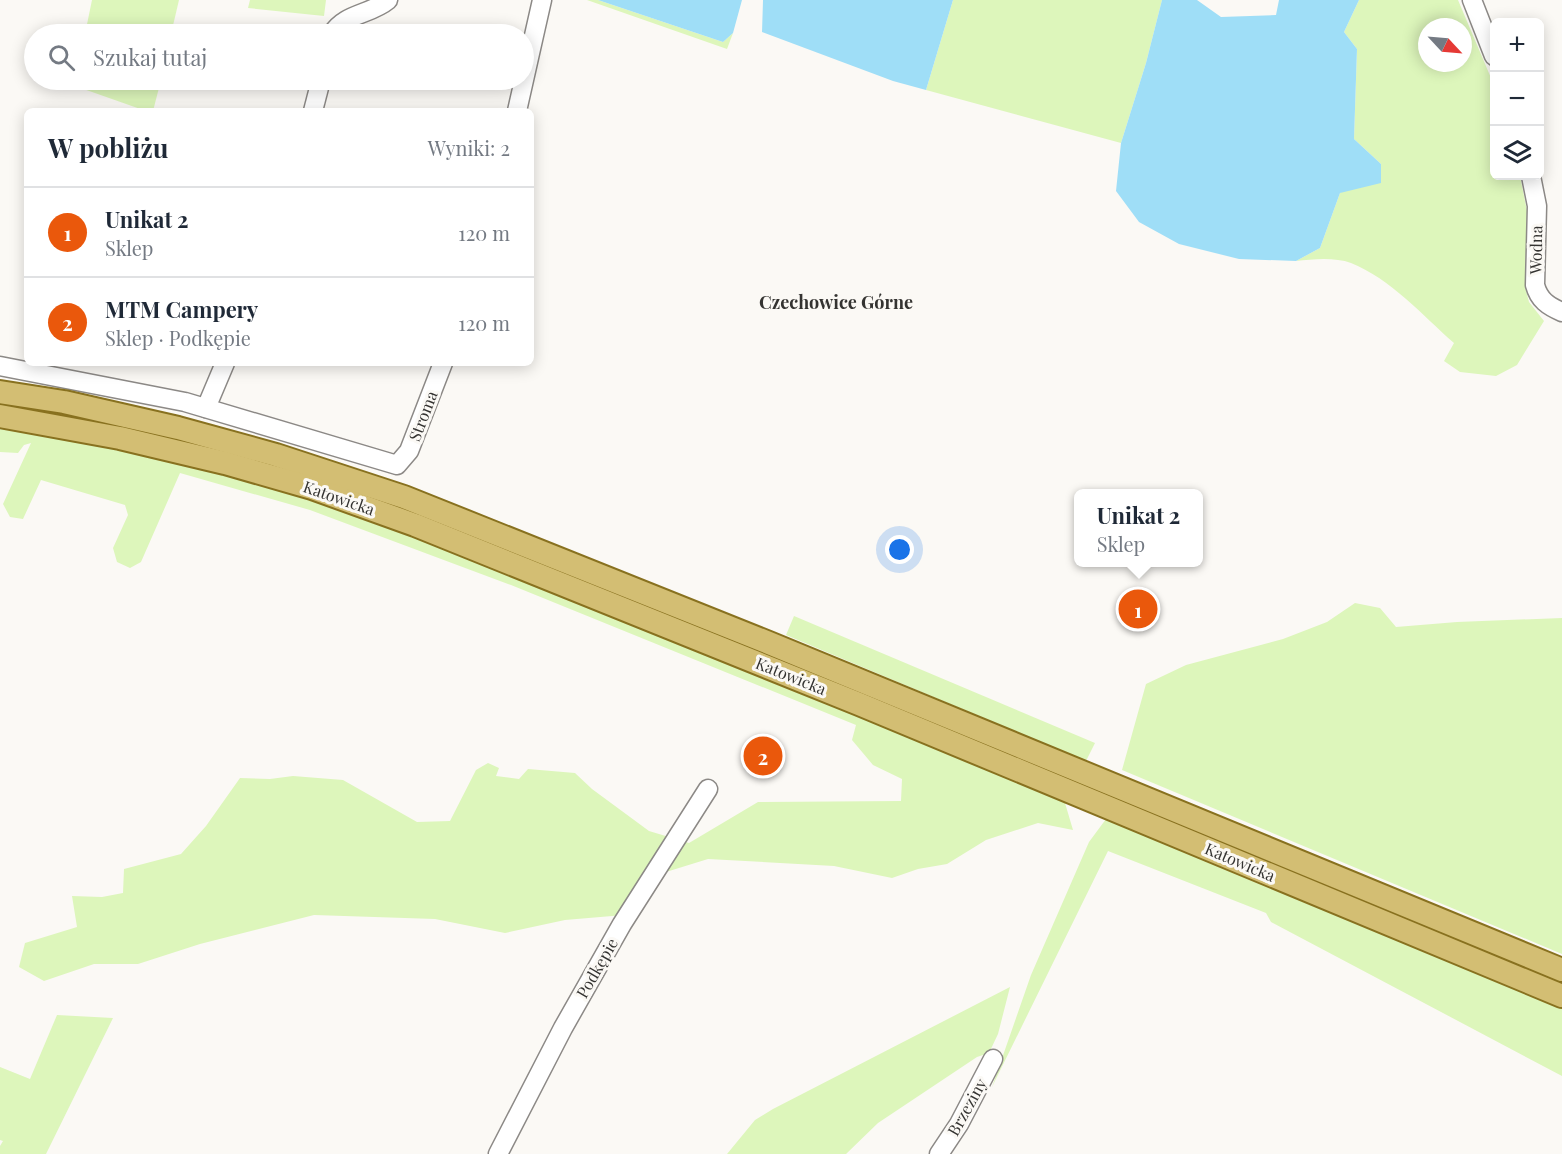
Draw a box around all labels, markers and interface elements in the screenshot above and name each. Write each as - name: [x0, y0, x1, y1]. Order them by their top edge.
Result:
- north arrow: [1418, 18, 1472, 72]
- map controls: [1490, 18, 1544, 180]
- button: +: [1490, 18, 1544, 72]
- search box: [24, 24, 534, 90]
- icon: search: [45, 41, 78, 74]
- text: Szukaj tutaj: [93, 42, 207, 72]
- button: −: [1490, 72, 1544, 126]
- button: layers: [1490, 126, 1544, 180]
- text: W pobliżu: [48, 130, 169, 165]
- text: Wyniki: 2: [428, 134, 510, 161]
- text: Unikat 2: [105, 204, 188, 234]
- text: 1: [64, 219, 71, 246]
- text: 120 m: [458, 219, 510, 246]
- street label: Wodna: [1525, 225, 1546, 276]
- text: Sklep: [105, 234, 153, 261]
- district label: Czechowice Górne: [759, 290, 913, 314]
- text: MTM Campery: [105, 294, 258, 324]
- text: 2: [62, 309, 73, 336]
- text: 120 m: [458, 309, 510, 336]
- text: Sklep · Podkępie: [105, 324, 251, 351]
- street label: Stroma: [403, 388, 442, 444]
- street label: Katowicka: [301, 476, 378, 520]
- popup: [1074, 489, 1203, 567]
- text: Unikat 2: [1097, 500, 1180, 530]
- text: Sklep: [1097, 530, 1145, 557]
- your location: [885, 535, 914, 564]
- pin: 1: [1118, 586, 1158, 632]
- street label: Katowicka: [753, 652, 830, 699]
- pin: 2: [744, 734, 783, 778]
- street label: Katowicka: [1202, 837, 1278, 886]
- street label: Podkępie: [571, 934, 622, 1001]
- street label: Brzeziny: [942, 1074, 991, 1139]

